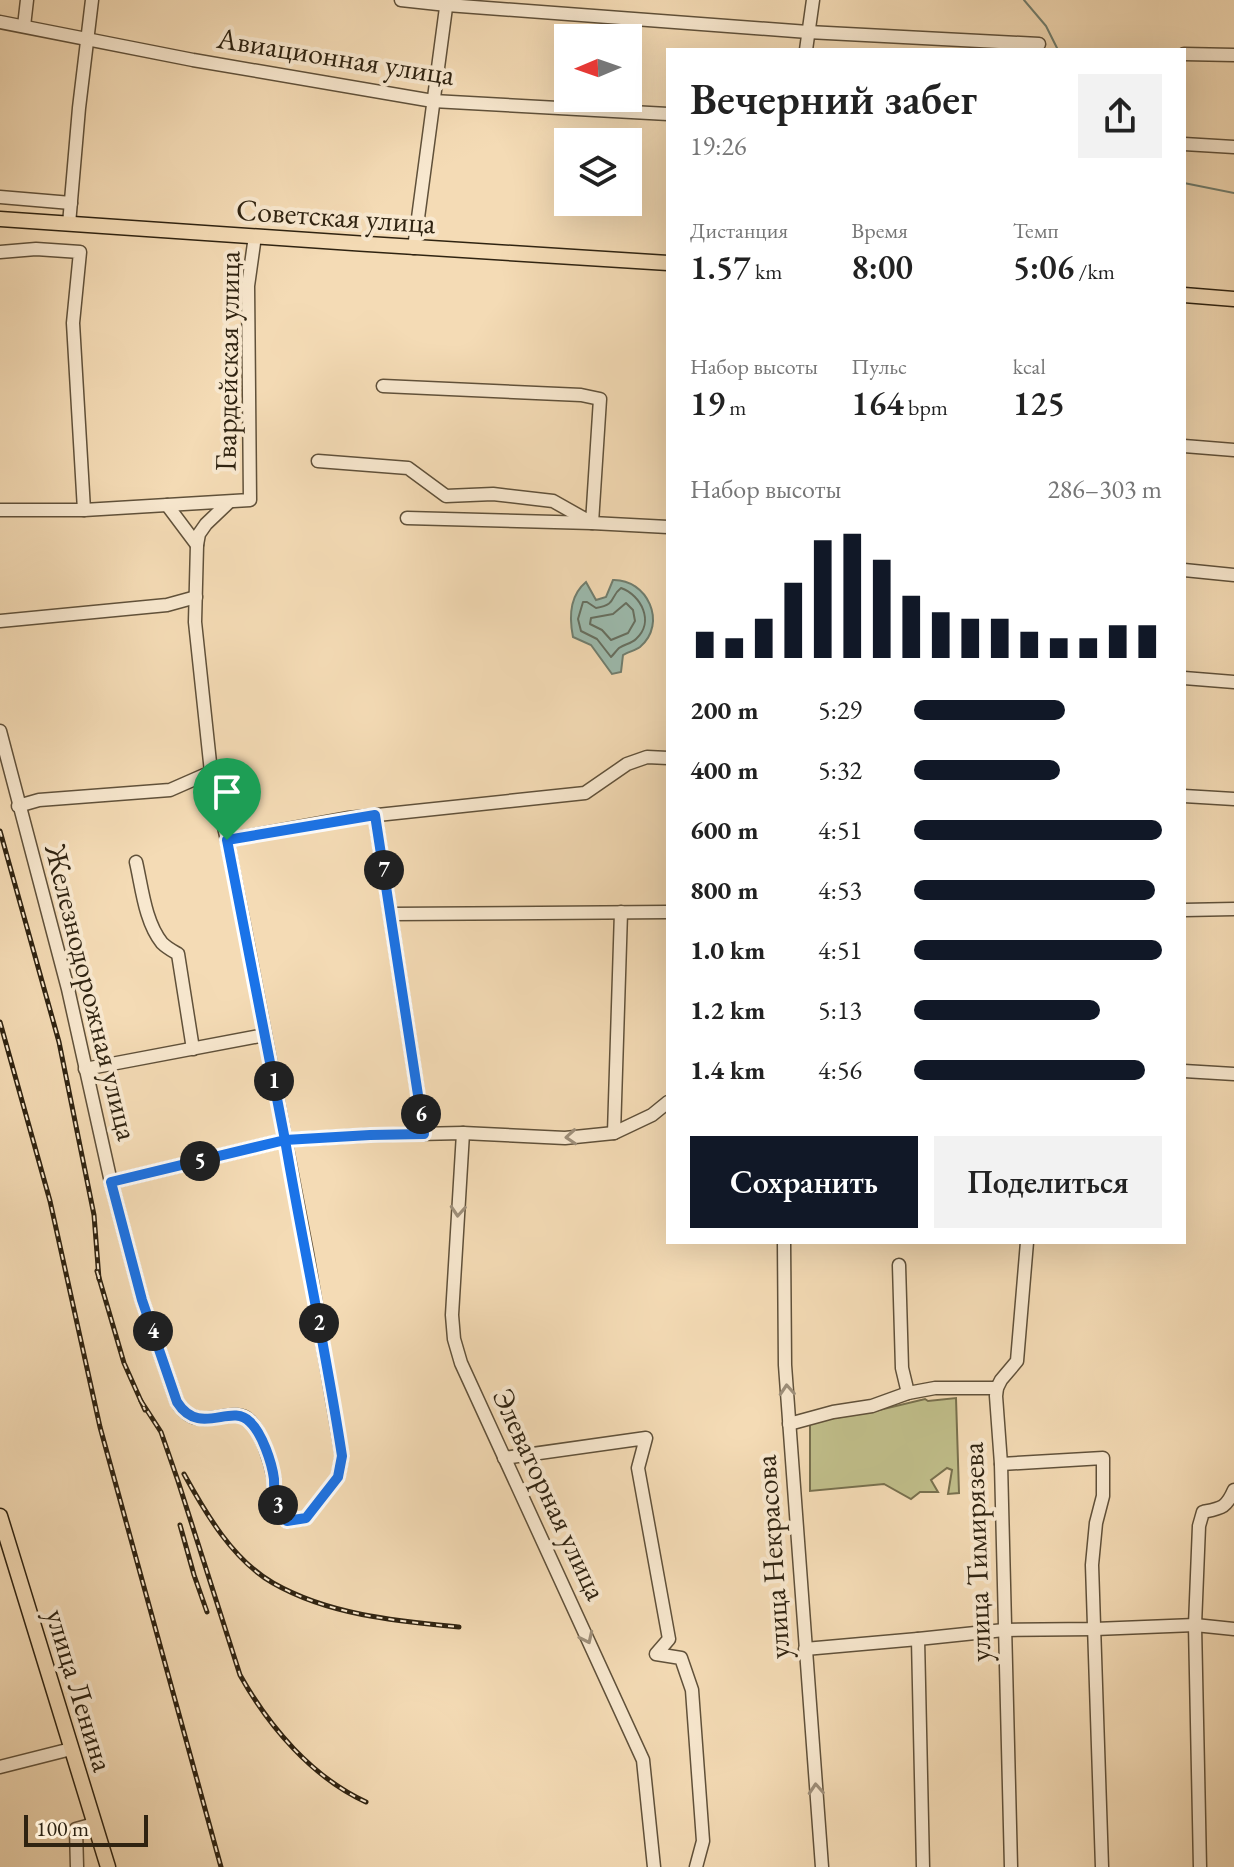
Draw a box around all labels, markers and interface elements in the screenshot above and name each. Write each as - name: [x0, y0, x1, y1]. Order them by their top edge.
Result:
- street label: Авиационная улица: [213, 18, 458, 94]
- north arrow: [554, 24, 642, 112]
- map controls: [554, 24, 642, 216]
- text: Вечерний забег: [690, 70, 977, 127]
- button: share: [1078, 74, 1162, 158]
- button: layers: [554, 128, 642, 216]
- text: 19:26: [690, 129, 746, 163]
- street label: Советская улица: [235, 190, 437, 242]
- text: Дистанция: [690, 216, 788, 245]
- text: Время: [851, 216, 908, 245]
- text: Темп: [1013, 216, 1058, 245]
- text: 1.57: [690, 245, 751, 289]
- text: 8:00: [851, 245, 913, 289]
- text: 5:06: [1013, 245, 1074, 289]
- street label: Гвардейская улица: [206, 251, 248, 471]
- text: km: [751, 257, 782, 286]
- text: /km: [1074, 257, 1115, 286]
- text: Набор высоты: [690, 352, 818, 381]
- text: Пульс: [851, 352, 907, 381]
- text: kcal: [1013, 352, 1046, 381]
- text: 19: [690, 381, 725, 425]
- text: 164: [851, 381, 904, 425]
- text: 125: [1013, 381, 1065, 425]
- text: m: [725, 393, 746, 422]
- text: bpm: [904, 393, 948, 422]
- text: Набор высоты: [690, 472, 841, 506]
- text: 286–303 m: [1047, 472, 1162, 506]
- text: 200 m: [690, 693, 758, 727]
- text: 5:29: [818, 693, 862, 727]
- text: 400 m: [690, 753, 758, 787]
- text: 5:32: [818, 753, 862, 787]
- pin: [193, 758, 261, 840]
- icon: arrive: [205, 770, 249, 814]
- text: 600 m: [690, 813, 758, 847]
- text: 4:51: [818, 813, 862, 847]
- street label: Железнодорожная улица: [36, 839, 148, 1144]
- pin: 7: [364, 850, 404, 890]
- text: 7: [378, 855, 390, 884]
- text: 800 m: [690, 873, 758, 907]
- text: 4:53: [818, 873, 862, 907]
- text: 1.0 km: [690, 933, 765, 967]
- text: 4:51: [818, 933, 862, 967]
- text: 1.2 km: [690, 993, 765, 1027]
- text: 5:13: [818, 993, 862, 1027]
- text: 1.4 km: [690, 1053, 765, 1087]
- text: 4:56: [818, 1053, 862, 1087]
- pin: 1: [254, 1061, 294, 1101]
- text: 1: [268, 1066, 280, 1095]
- pin: 6: [401, 1094, 441, 1134]
- text: 6: [415, 1099, 427, 1128]
- one-way arrow: [564, 1128, 577, 1145]
- button: Сохранить: [690, 1136, 918, 1228]
- button: Поделиться: [934, 1136, 1162, 1228]
- pin: 5: [180, 1141, 220, 1181]
- text: 5: [194, 1146, 206, 1175]
- one-way arrow: [450, 1205, 467, 1218]
- pin: 2: [299, 1303, 339, 1343]
- text: 2: [313, 1308, 325, 1337]
- pin: 4: [133, 1311, 173, 1351]
- text: 4: [147, 1316, 159, 1345]
- street label: Элеваторная улица: [484, 1382, 616, 1606]
- one-way arrow: [779, 1383, 796, 1396]
- street label: улица Тимирязева: [953, 1441, 999, 1663]
- street label: улица Некрасова: [745, 1454, 799, 1660]
- pin: 3: [258, 1485, 298, 1525]
- text: 3: [272, 1490, 284, 1519]
- street label: улица Ленина: [37, 1604, 123, 1776]
- one-way arrow: [577, 1630, 593, 1644]
- one-way arrow: [808, 1782, 825, 1795]
- scale bar: [24, 1811, 148, 1847]
- text: 100 m: [36, 1814, 89, 1843]

